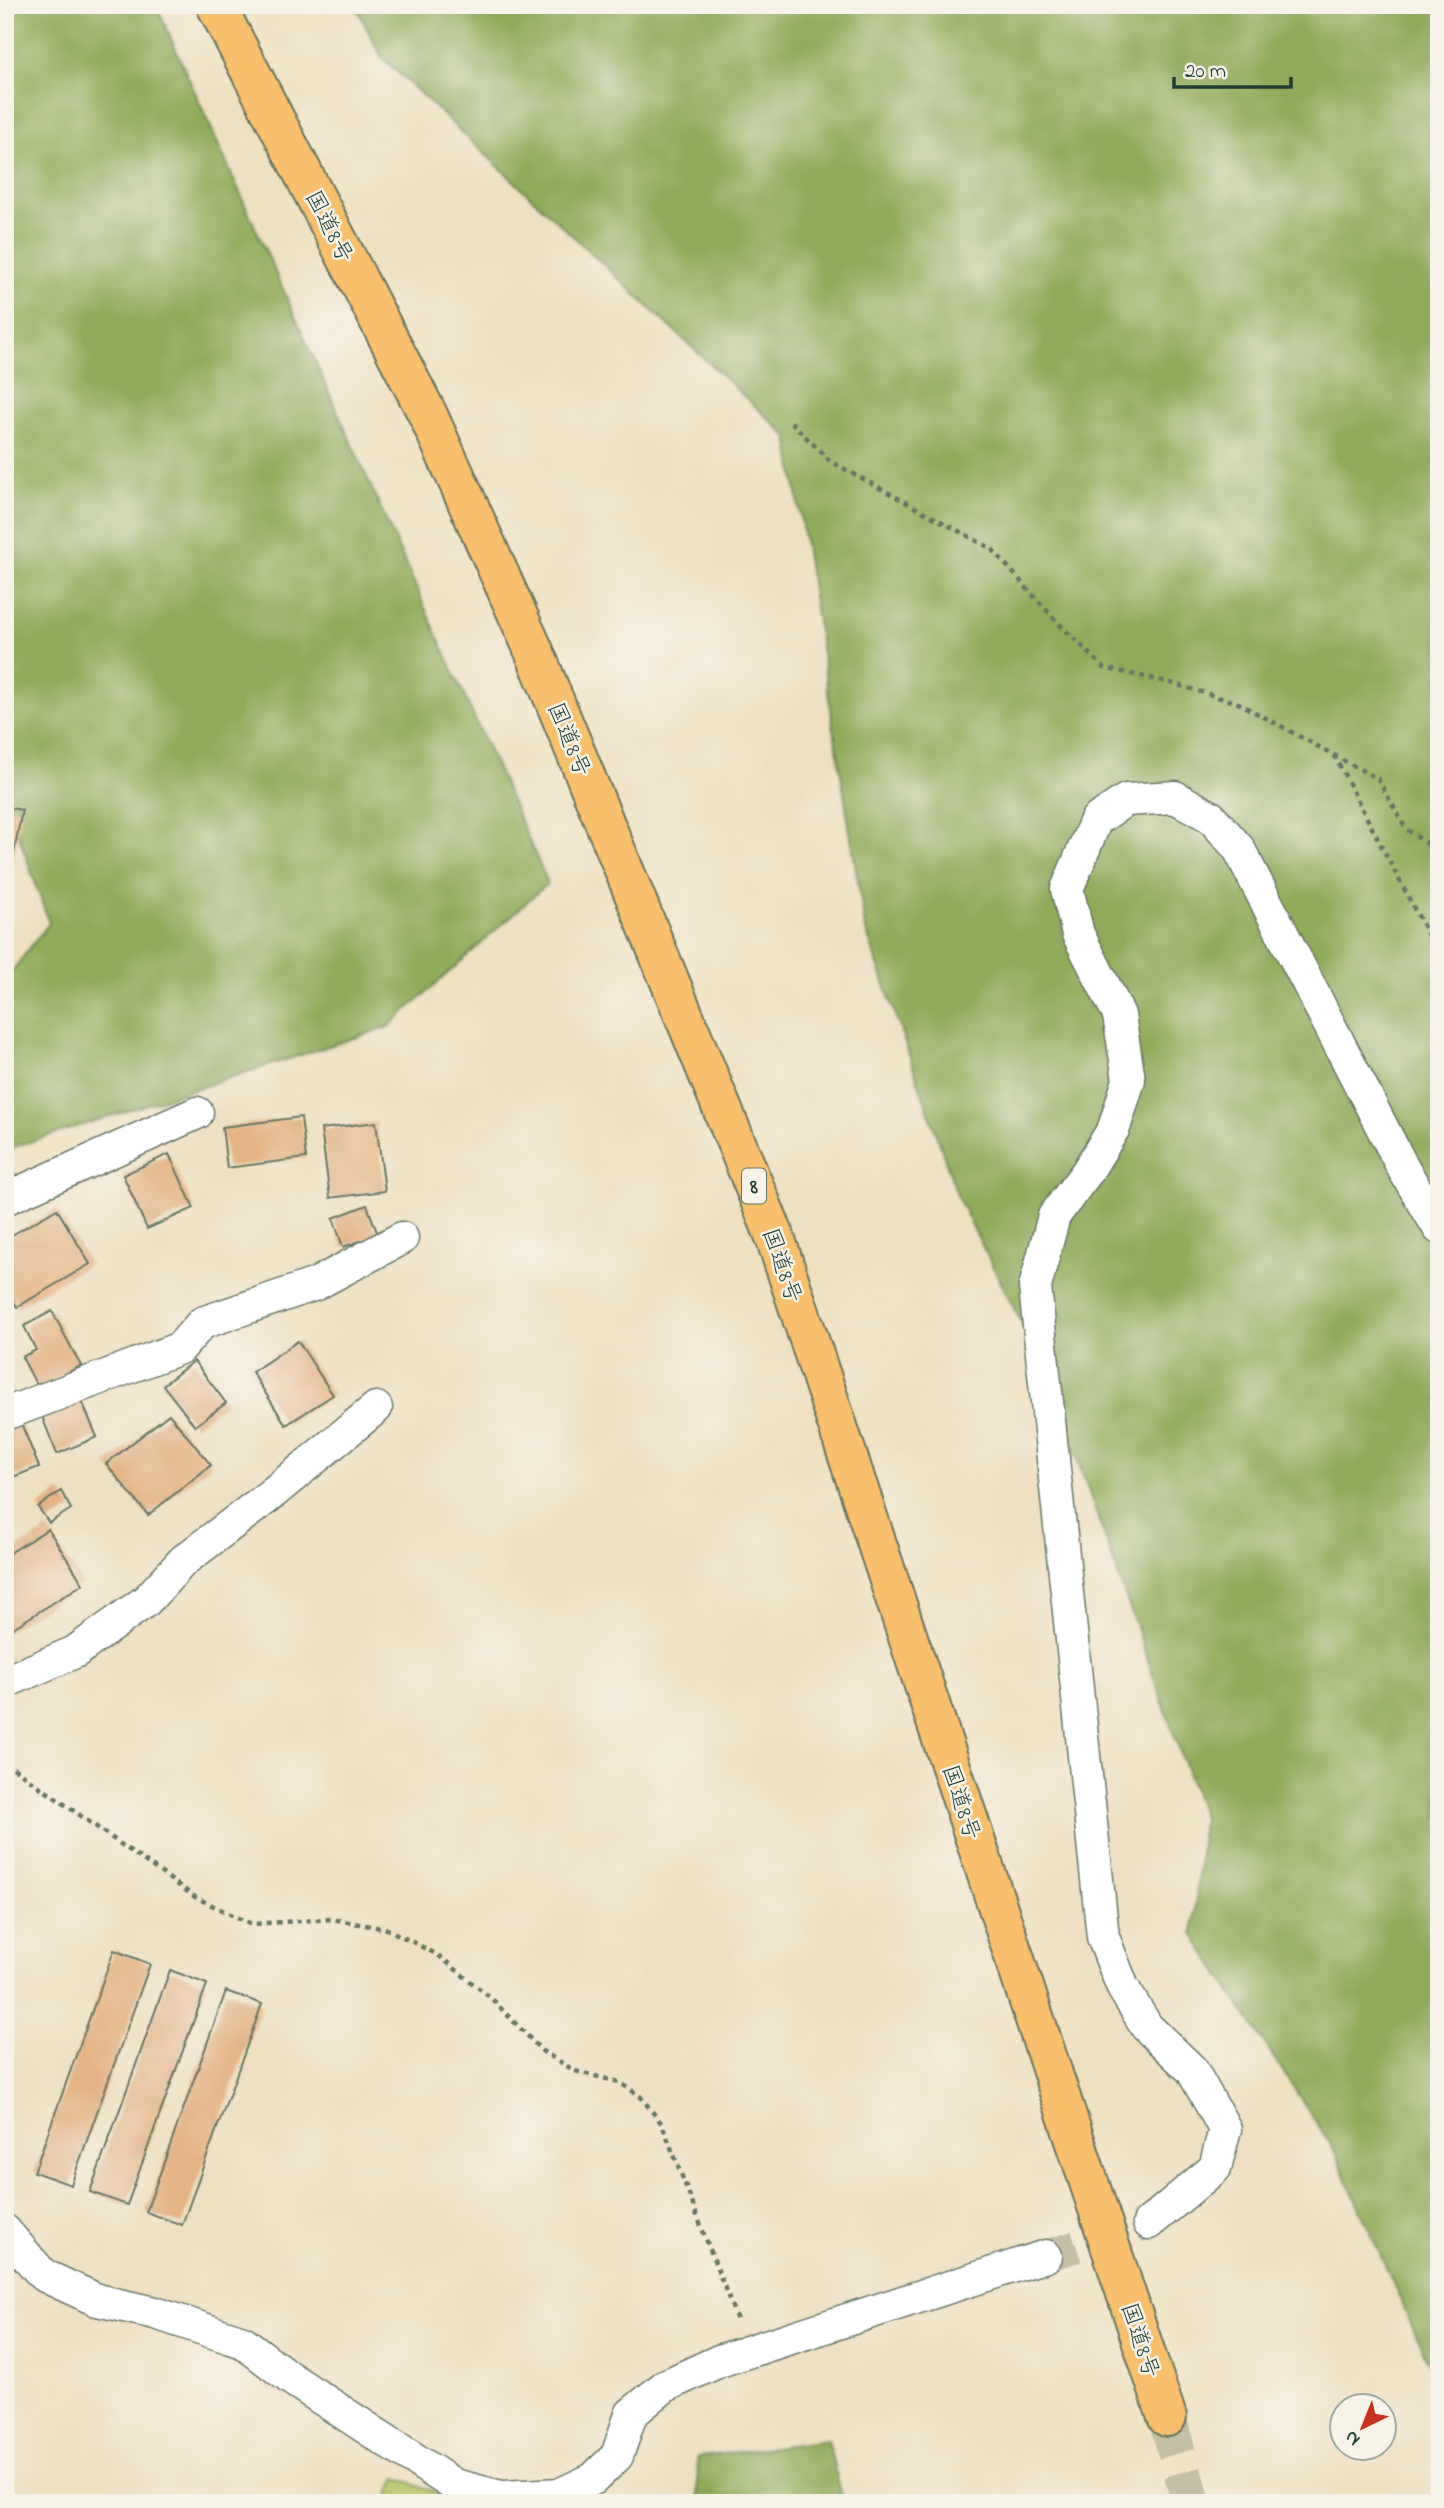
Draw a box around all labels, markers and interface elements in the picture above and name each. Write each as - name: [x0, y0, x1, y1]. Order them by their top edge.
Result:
- scale bar: [1174, 46, 1292, 90]
- text: 20 m: [1185, 57, 1226, 87]
- street label: 国道8号: [295, 185, 360, 269]
- street label: 国道8号: [538, 698, 598, 782]
- road number: 8: [742, 1168, 766, 1204]
- street label: 国道8号: [752, 1224, 809, 1308]
- street label: 国道8号: [932, 1761, 987, 1845]
- street label: 国道8号: [1111, 2299, 1166, 2383]
- north arrow: [1328, 2392, 1398, 2462]
- text: N: [1339, 2423, 1367, 2452]

